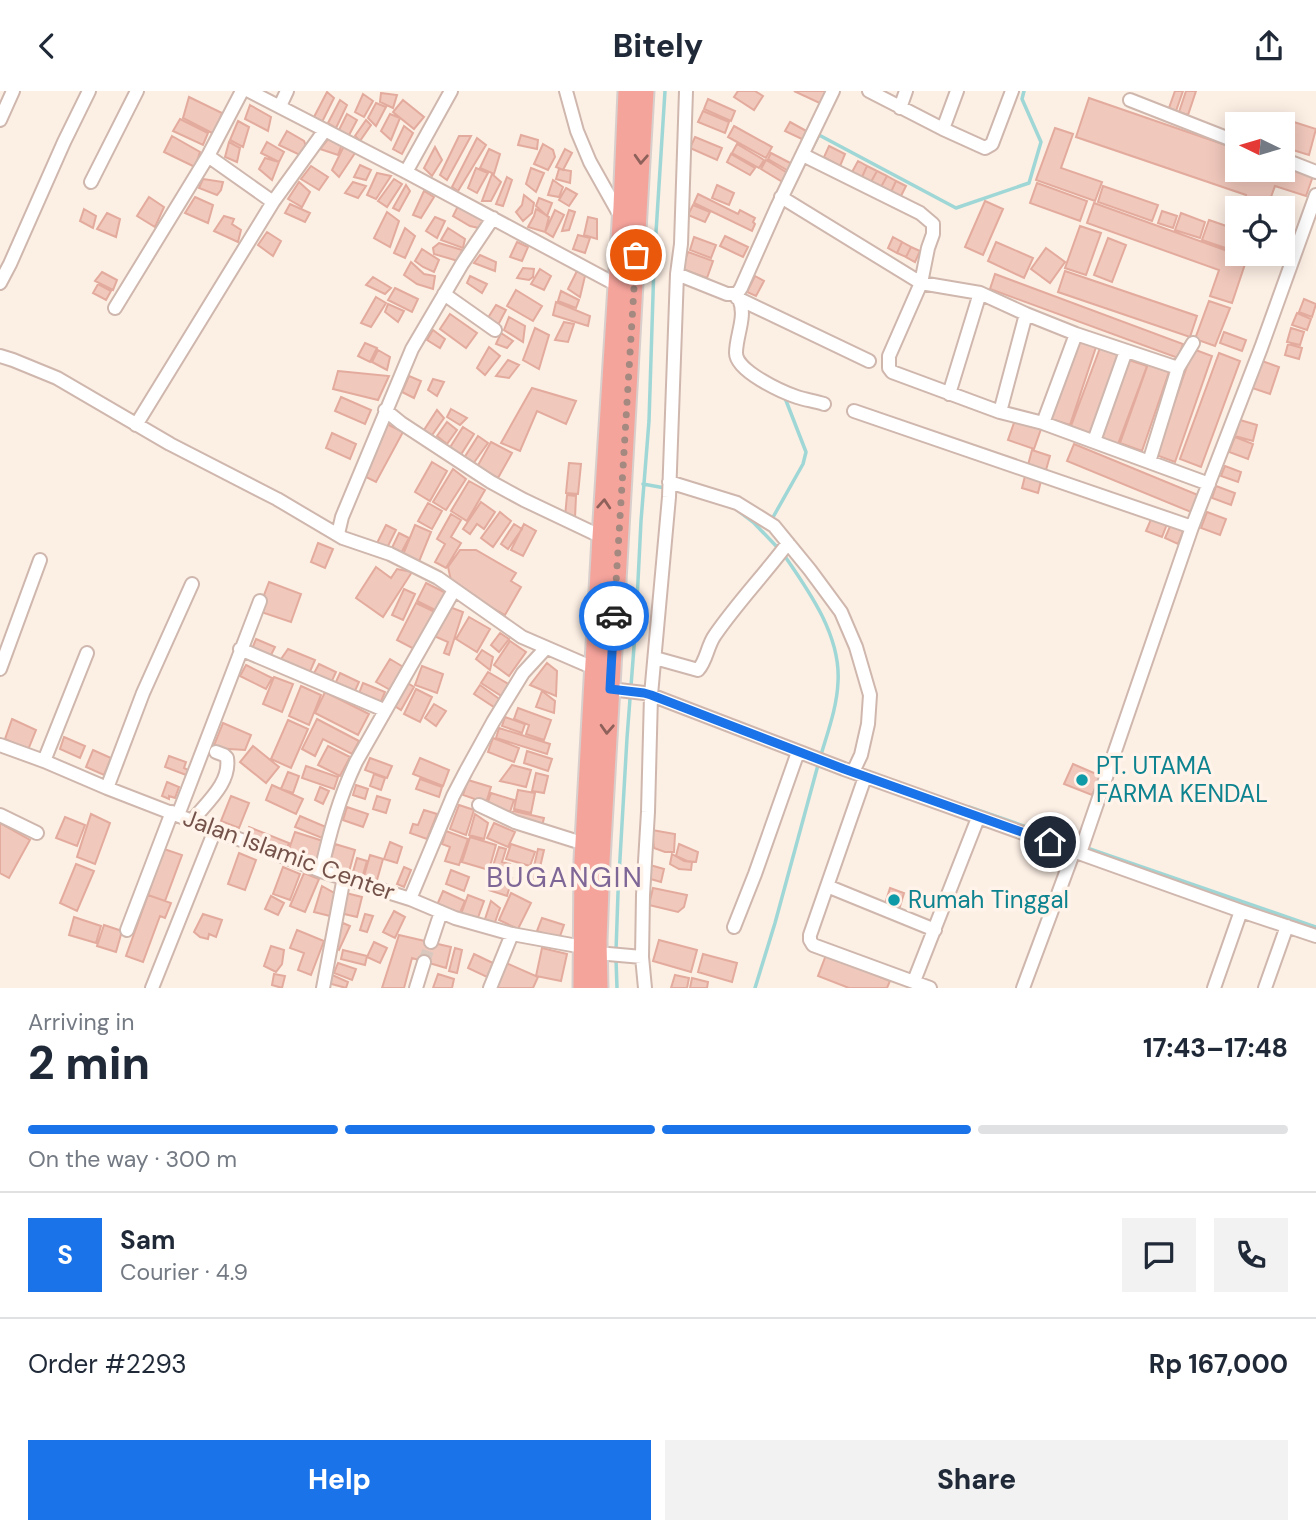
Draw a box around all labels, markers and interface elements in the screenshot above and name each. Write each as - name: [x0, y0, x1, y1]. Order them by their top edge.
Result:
- text: Bitely: [613, 25, 703, 67]
- icon: back: [28, 27, 66, 65]
- icon: share: [1250, 27, 1288, 65]
- north arrow: [1225, 112, 1295, 182]
- map controls: [1225, 112, 1295, 266]
- one-way arrow: [634, 154, 649, 165]
- button: locate: [1225, 196, 1295, 266]
- pin: [606, 225, 666, 285]
- icon: bag: [617, 236, 655, 274]
- one-way arrow: [596, 498, 611, 509]
- courier: [579, 581, 649, 651]
- icon: car: [595, 597, 633, 635]
- one-way arrow: [600, 723, 615, 734]
- place label: PT. UTAMA FARMA KENDAL: [1096, 750, 1268, 809]
- marker: PT. UTAMA FARMA KENDAL: [1074, 772, 1090, 788]
- street label: Jalan Islamic Center: [179, 802, 399, 907]
- pin: [1020, 812, 1080, 872]
- icon: home: [1031, 823, 1069, 861]
- district label: BUGANGIN: [486, 859, 644, 896]
- place label: Rumah Tinggal: [908, 884, 1069, 915]
- marker: Rumah Tinggal: [886, 892, 902, 908]
- text: Arriving in: [28, 1007, 134, 1037]
- text: 17:43–17:48: [1143, 1031, 1288, 1065]
- text: 2 min: [28, 1033, 150, 1093]
- text: On the way · 300 m: [28, 1144, 237, 1174]
- button: chat: [1122, 1218, 1196, 1292]
- button: phone: [1214, 1218, 1288, 1292]
- text: Sam: [120, 1223, 175, 1257]
- text: S: [57, 1238, 73, 1272]
- text: Courier · 4.9: [120, 1257, 248, 1287]
- text: Order #2293: [28, 1347, 187, 1381]
- text: Rp 167,000: [1149, 1347, 1288, 1381]
- button: Help: [28, 1440, 651, 1520]
- button: Share: [665, 1440, 1288, 1520]

